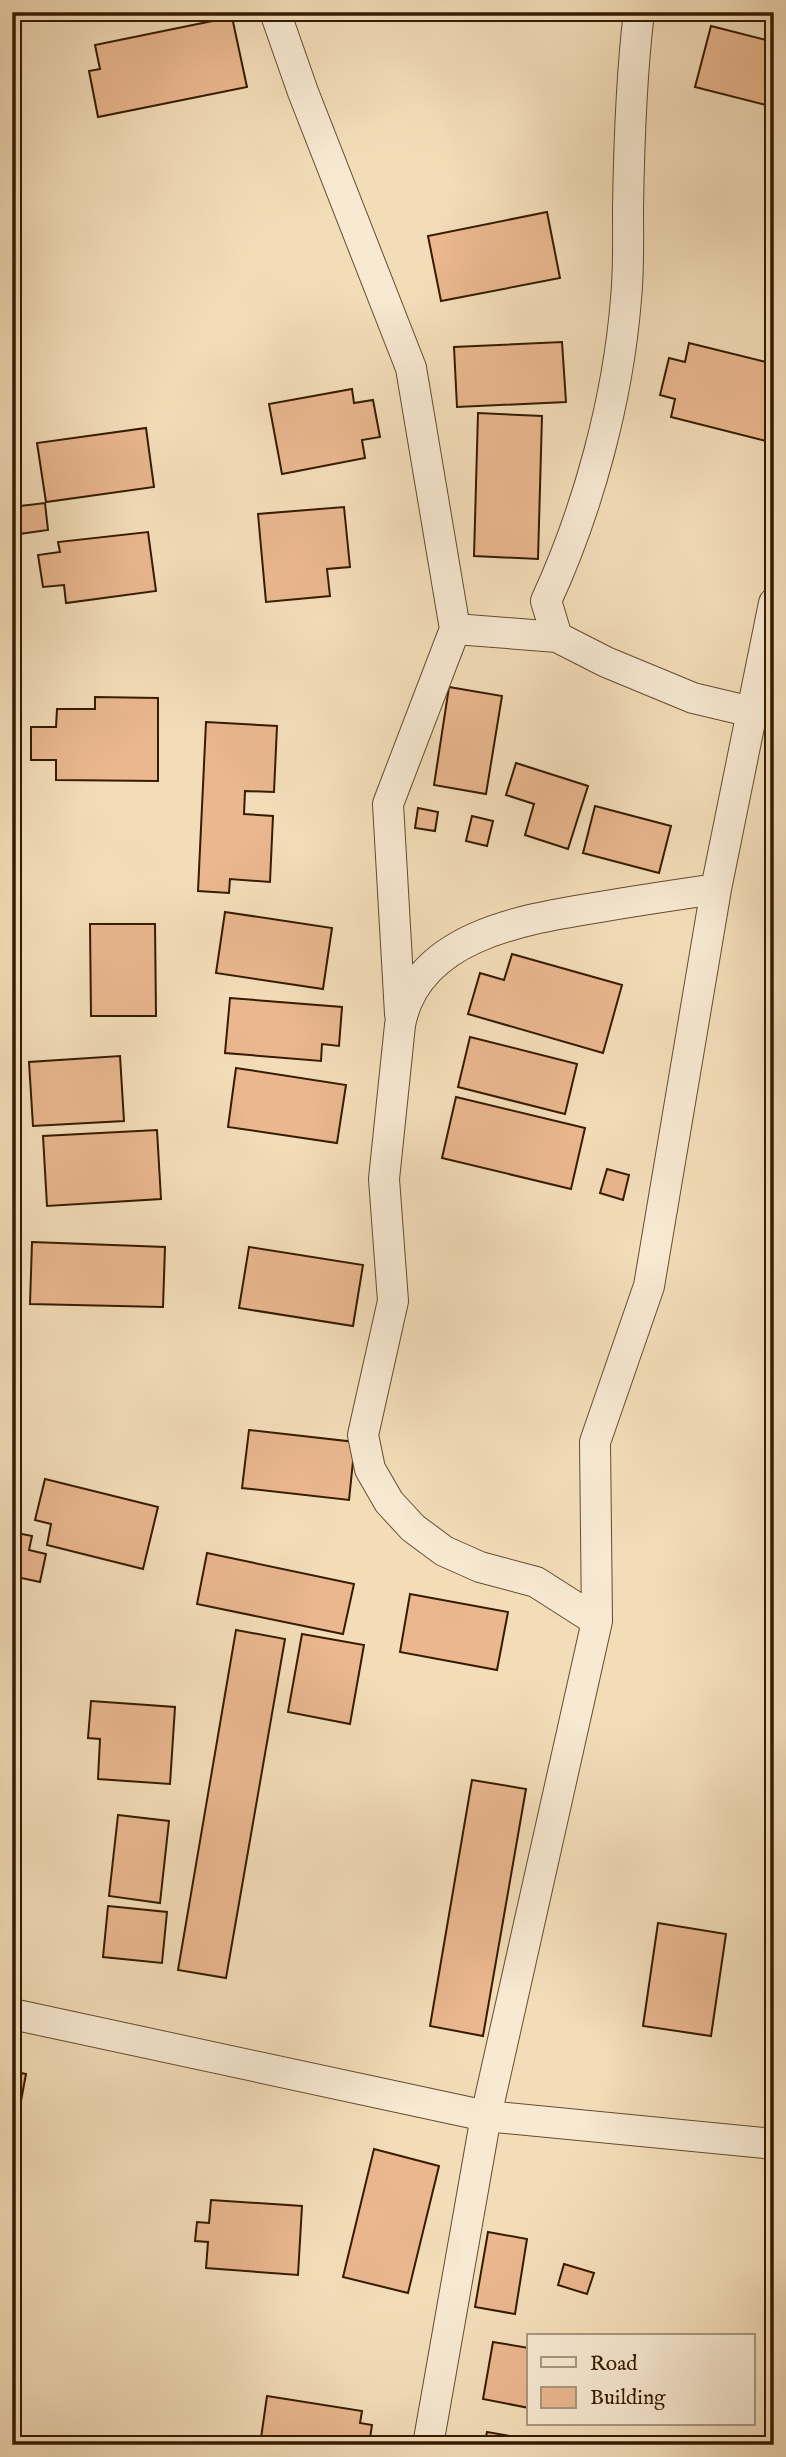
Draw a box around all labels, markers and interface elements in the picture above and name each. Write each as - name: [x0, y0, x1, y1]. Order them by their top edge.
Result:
- legend: [527, 2334, 754, 2426]
- text: Road: [590, 2351, 638, 2378]
- text: Building: [590, 2385, 666, 2412]

